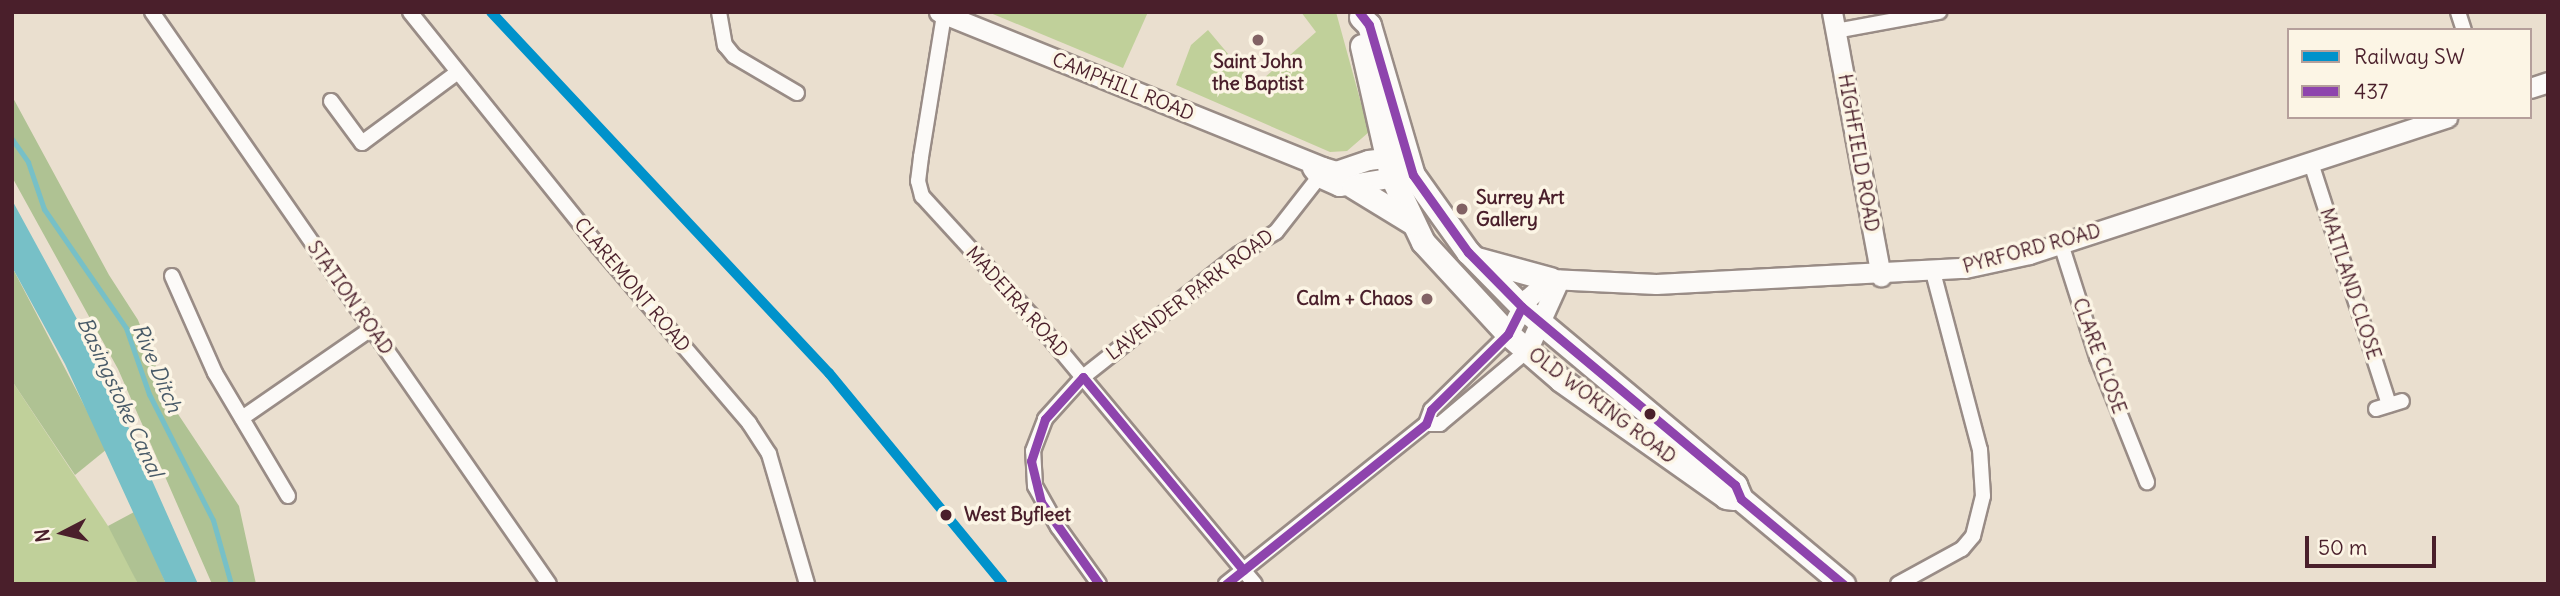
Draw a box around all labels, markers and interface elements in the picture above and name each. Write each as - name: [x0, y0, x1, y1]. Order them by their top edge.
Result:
- legend: [2287, 28, 2532, 119]
- marker: Saint John the Baptist: [1250, 32, 1266, 48]
- text: Railway SW: [2354, 43, 2465, 70]
- street label: CAMPHILL ROAD: [1049, 48, 1197, 126]
- place label: Saint John the Baptist: [1212, 51, 1304, 95]
- street label: HIGHFIELD ROAD: [1833, 72, 1883, 234]
- text: 437: [2354, 78, 2388, 105]
- place label: Surrey Art Gallery: [1476, 187, 1565, 231]
- marker: Surrey Art Gallery: [1454, 201, 1470, 217]
- street label: MAITLAND CLOSE: [2315, 205, 2385, 363]
- street label: CLAREMONT ROAD: [569, 213, 695, 357]
- street label: PYRFORD ROAD: [1961, 220, 2103, 278]
- street label: LAVENDER PARK ROAD: [1102, 225, 1278, 365]
- street label: STATION ROAD: [302, 237, 398, 359]
- street label: MADEIRA ROAD: [961, 242, 1073, 362]
- place label: Calm + Chaos: [1296, 288, 1413, 310]
- marker: Calm + Chaos: [1419, 291, 1435, 307]
- street label: CLARE CLOSE: [2068, 295, 2130, 417]
- water label: Basingstoke Canal: [72, 313, 168, 481]
- water label: Rive Ditch: [127, 320, 187, 416]
- street label: OLD WOKING ROAD: [1524, 343, 1680, 469]
- unlabelled marker: [1643, 407, 1657, 421]
- north arrow: [28, 498, 98, 568]
- marker: West Byfleet: [935, 504, 957, 526]
- place label: West Byfleet: [964, 504, 1071, 526]
- scale bar: [2308, 522, 2439, 566]
- text: N: [29, 528, 55, 544]
- text: 50 m: [2318, 534, 2367, 561]

